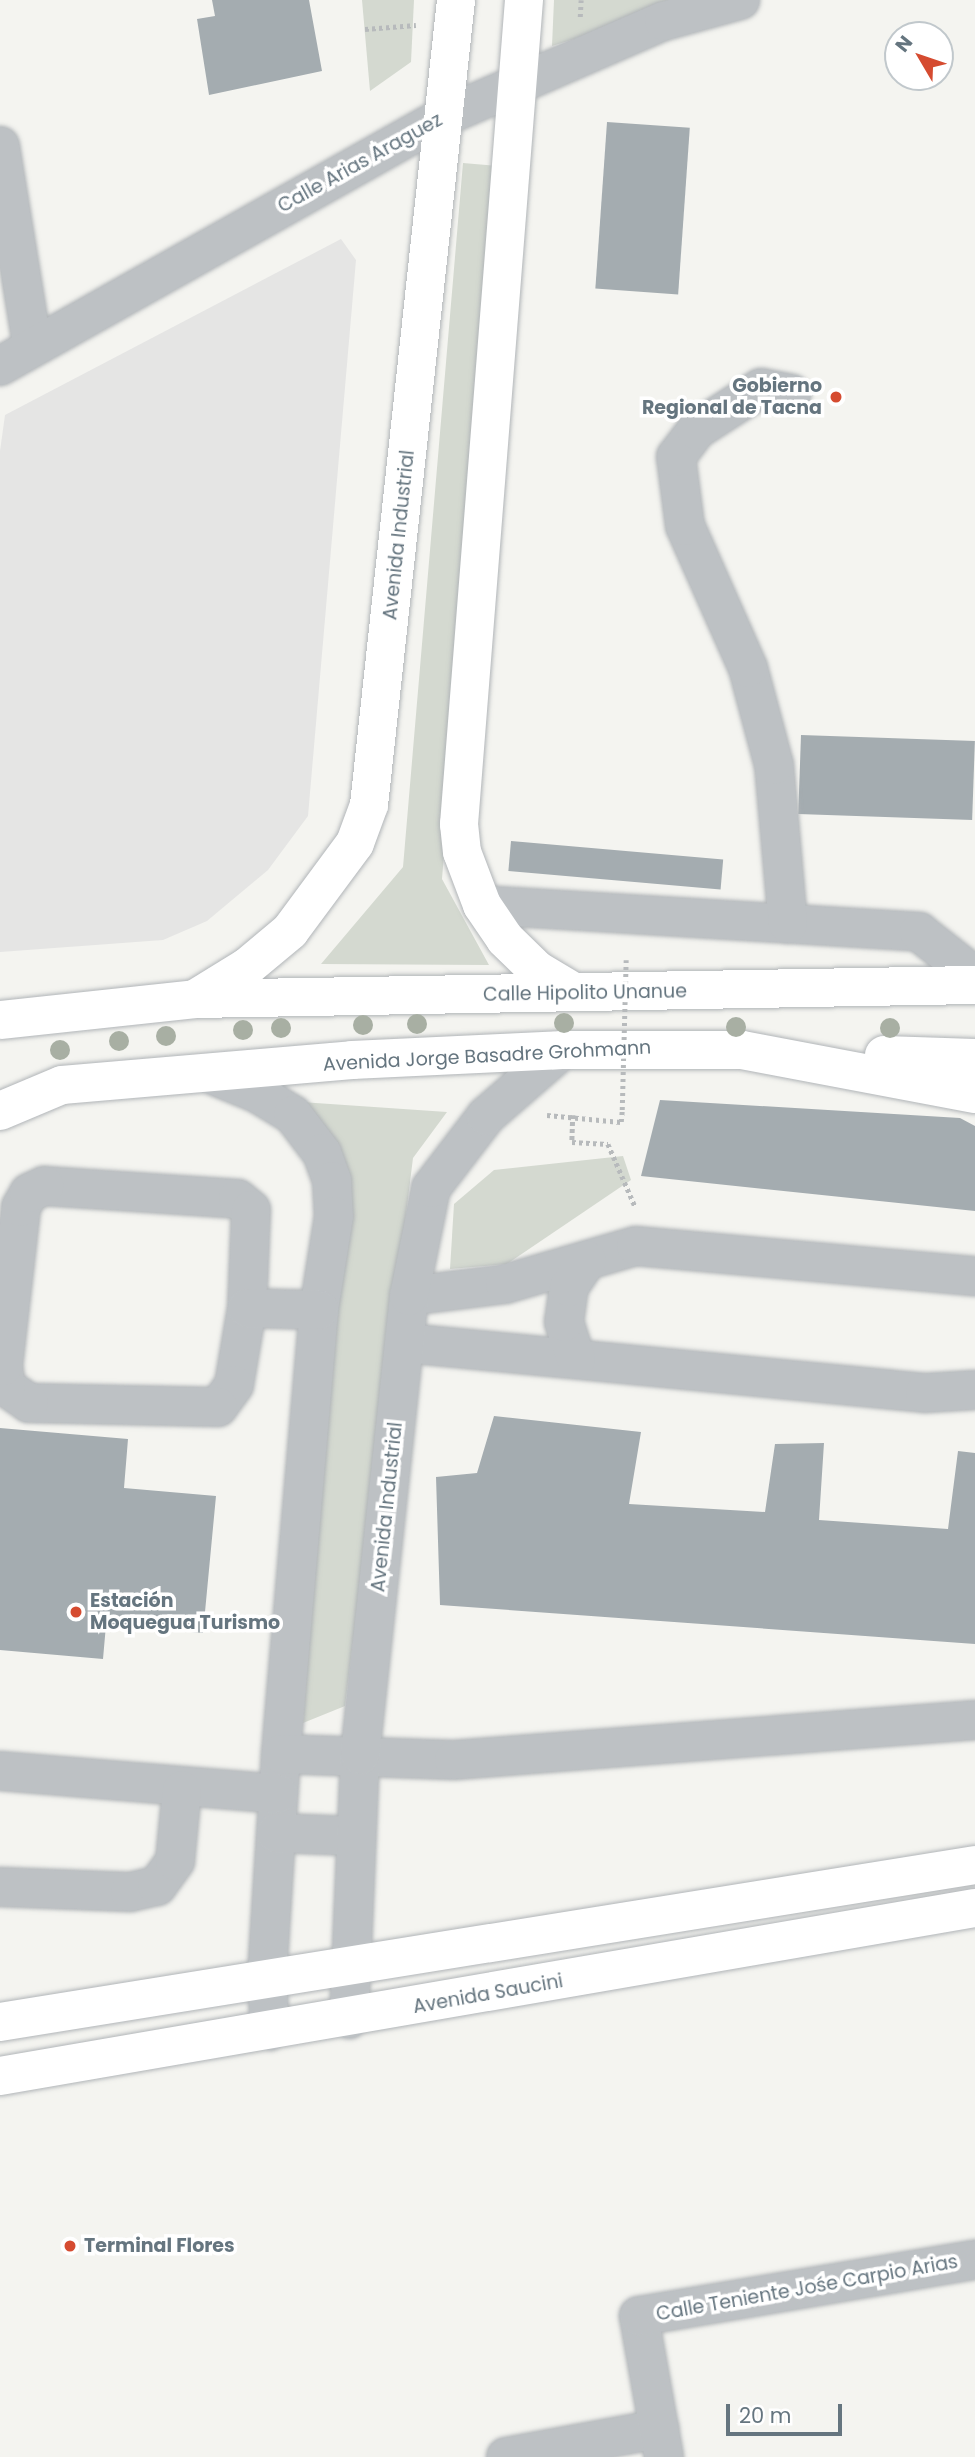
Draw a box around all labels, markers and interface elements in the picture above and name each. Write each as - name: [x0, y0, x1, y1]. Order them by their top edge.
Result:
- north arrow: [884, 21, 954, 91]
- text: N: [889, 30, 919, 58]
- street label: Calle Arias Araguez: [274, 108, 446, 218]
- place label: Gobierno Regional de Tacna: [642, 375, 822, 419]
- marker: Gobierno Regional de Tacna: [828, 389, 844, 405]
- street label: Avenida Industrial: [379, 449, 419, 621]
- street label: Calle Hipolito Unanue: [483, 980, 687, 1006]
- street label: Avenida Jorge Basadre Grohmann: [322, 1036, 652, 1076]
- street label: Avenida Industrial: [367, 1421, 407, 1593]
- place label: Estación Moquegua Turismo: [90, 1590, 280, 1634]
- marker: Estación Moquegua Turismo: [68, 1604, 84, 1620]
- street label: Avenida Saucini: [411, 1970, 565, 2018]
- place label: Terminal Flores: [84, 2235, 235, 2257]
- marker: Terminal Flores: [62, 2238, 78, 2254]
- street label: Calle Teniente Jośe Carpio Arias: [654, 2250, 960, 2326]
- scale bar: [730, 2390, 846, 2434]
- text: 20 m: [739, 2401, 792, 2430]

